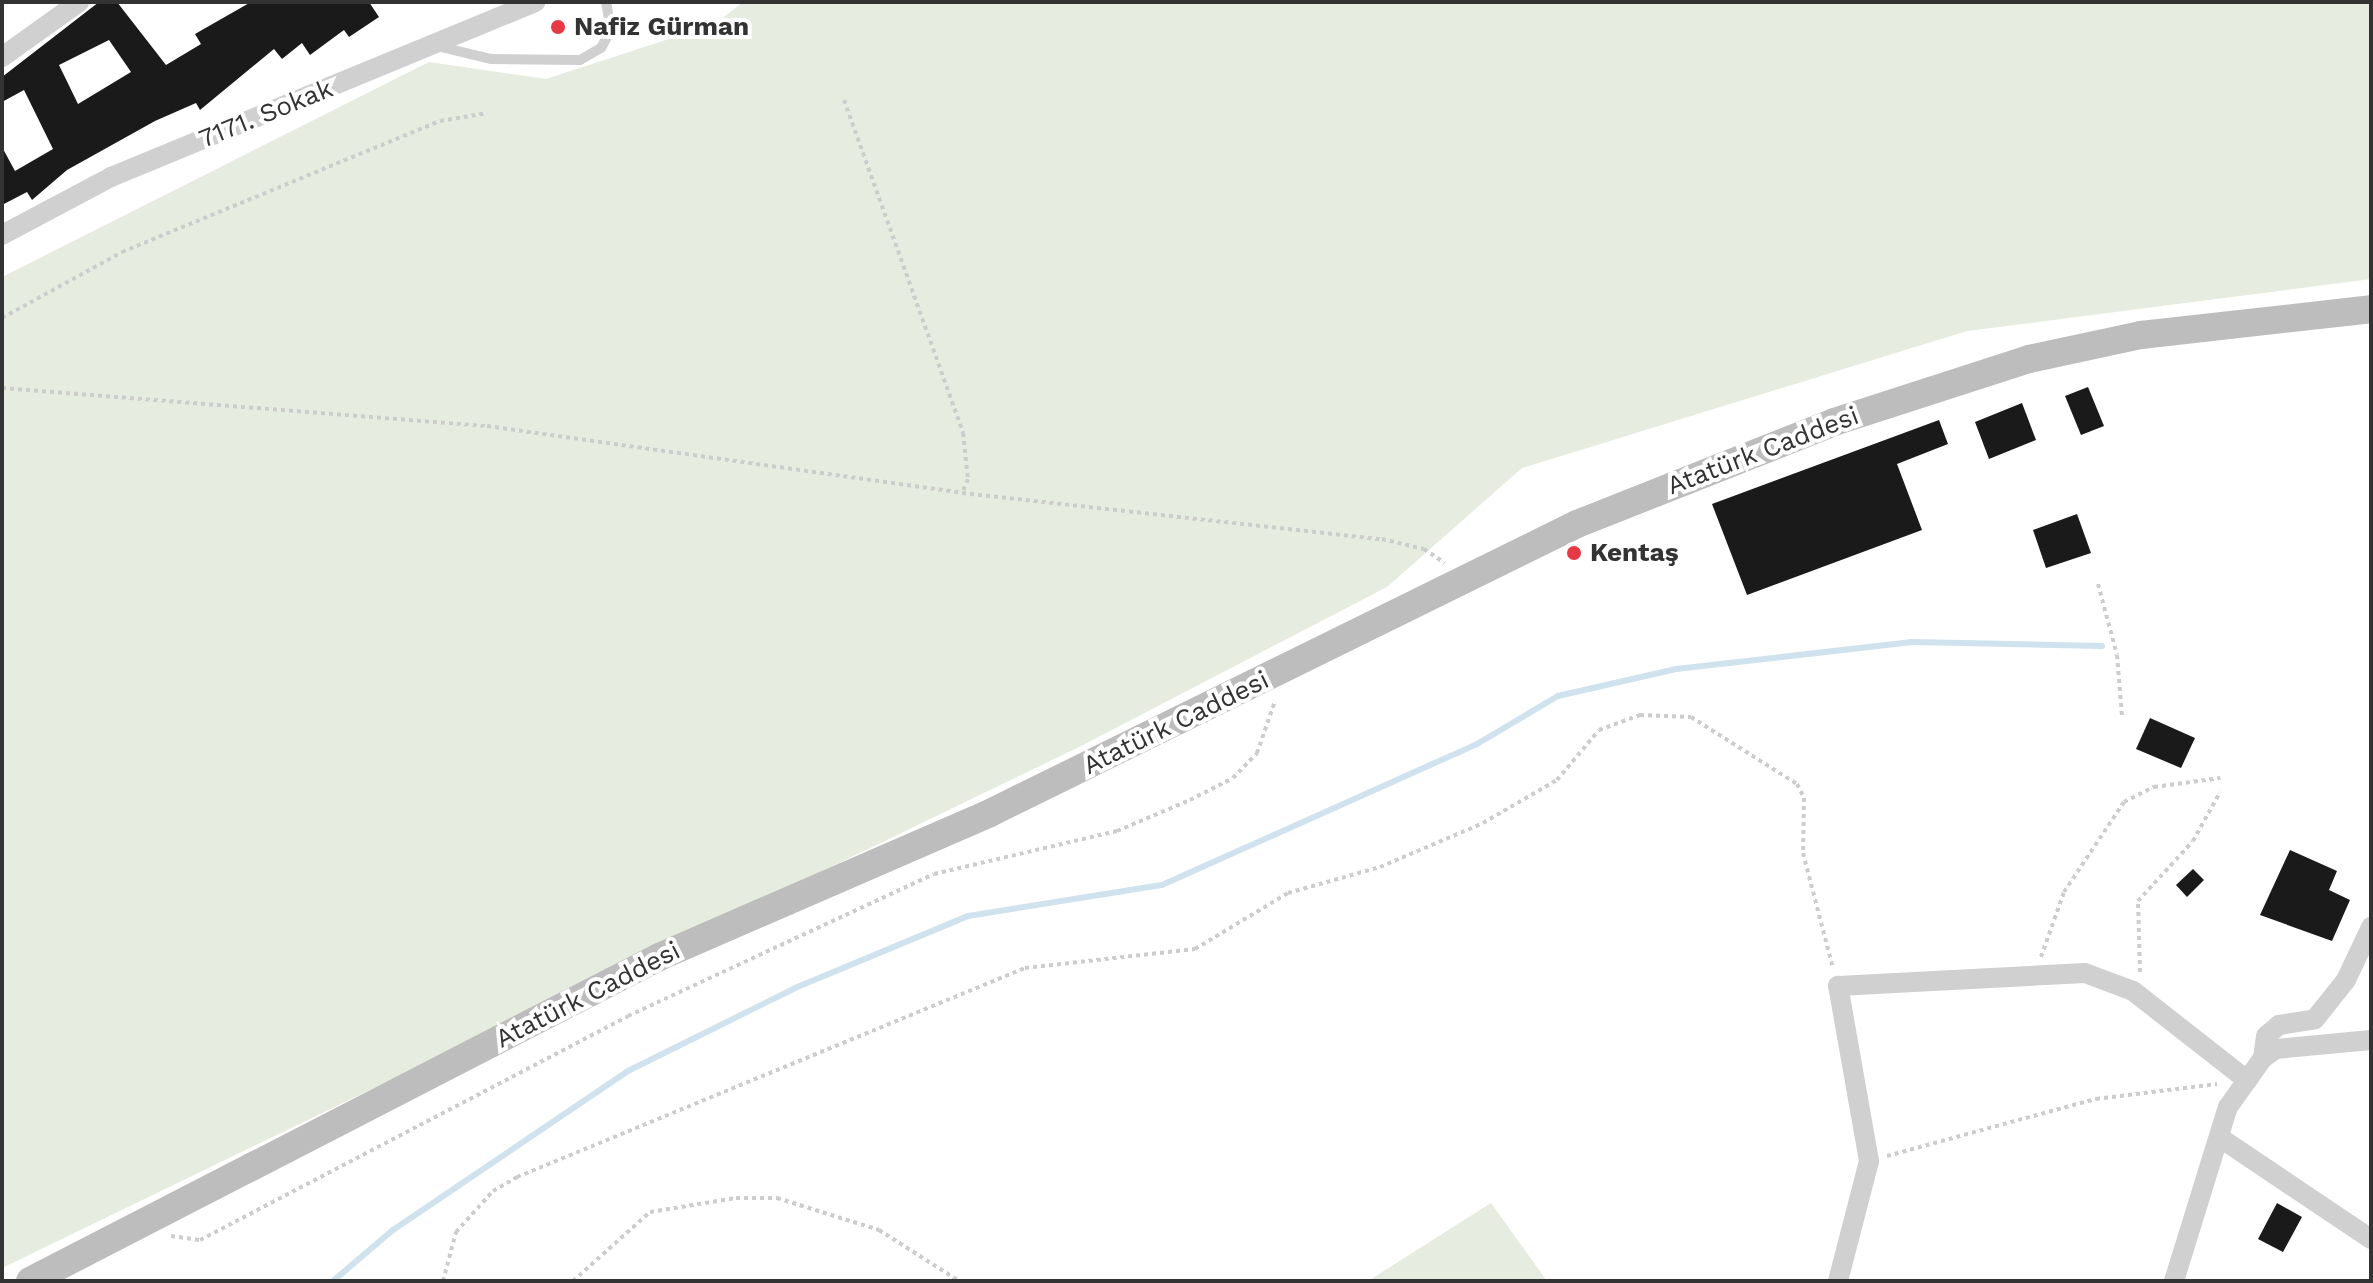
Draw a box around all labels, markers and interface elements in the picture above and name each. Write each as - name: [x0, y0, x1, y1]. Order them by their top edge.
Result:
- place label: Nafiz Gürman: [574, 11, 749, 43]
- marker: Nafiz Gürman: [549, 18, 567, 36]
- street label: 7171. Sokak: [195, 73, 337, 155]
- street label: Atatürk Caddesi: [1663, 400, 1863, 502]
- place label: Kentaş: [1590, 537, 1679, 569]
- marker: Kentaş: [1565, 544, 1583, 562]
- street label: Atatürk Caddesi: [1078, 664, 1274, 782]
- street label: Atatürk Caddesi: [490, 935, 686, 1055]

